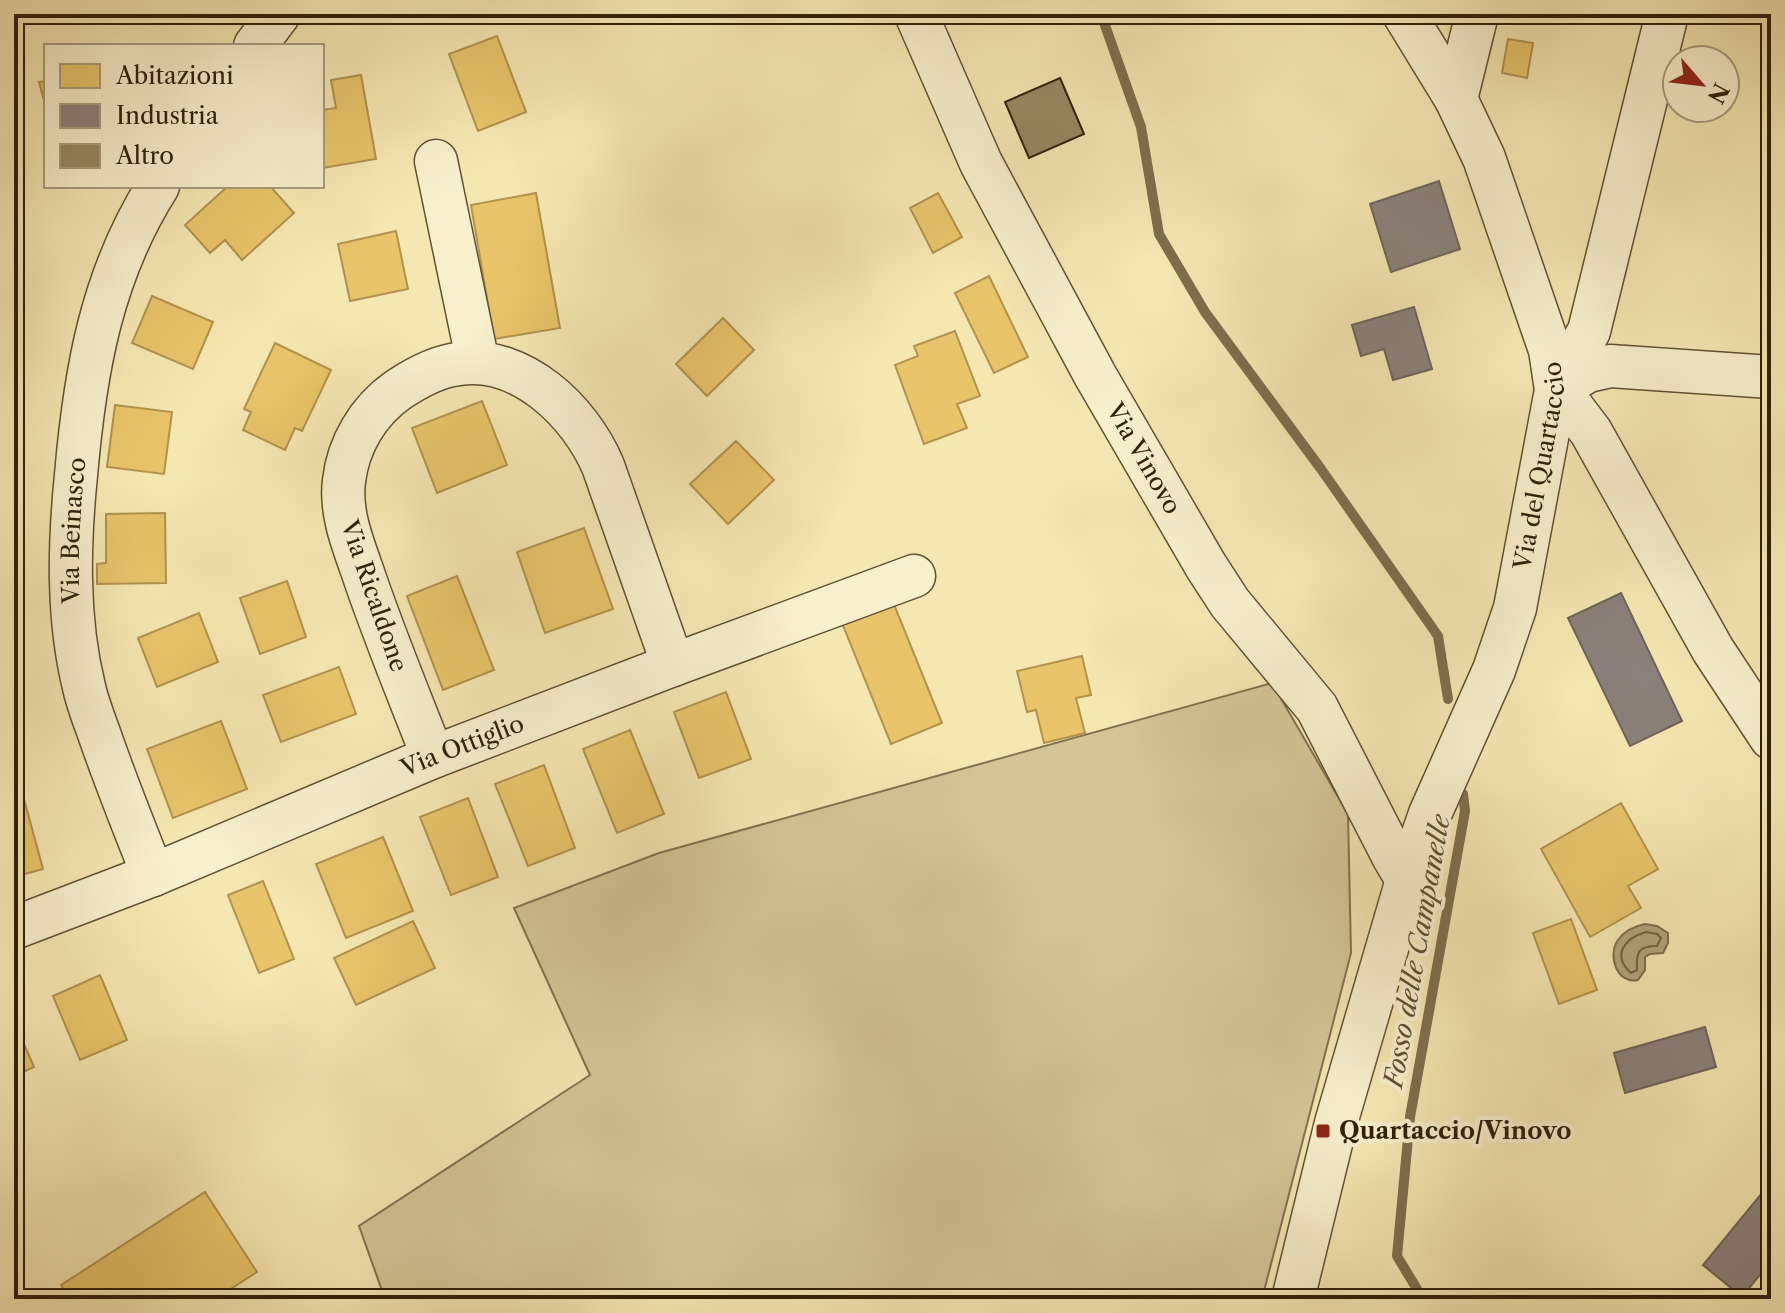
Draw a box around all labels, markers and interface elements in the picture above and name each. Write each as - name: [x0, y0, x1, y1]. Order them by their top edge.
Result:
- legend: [44, 44, 324, 188]
- north arrow: [1661, 44, 1741, 124]
- text: Abitazioni: [115, 61, 233, 90]
- text: N: [1702, 78, 1735, 108]
- text: Industria: [116, 101, 219, 130]
- text: Altro: [115, 141, 174, 170]
- street label: Via del Quartaccio: [1507, 360, 1571, 573]
- street label: Via Vinovo: [1100, 397, 1188, 519]
- street label: Via Beinasco: [56, 456, 92, 605]
- street label: Via Ricaldone: [335, 515, 414, 675]
- street label: Via Ottiglio: [396, 709, 528, 783]
- water label: Fosso delle Campanelle: [1377, 811, 1457, 1092]
- place label: Quartaccio/Vinovo: [1339, 1116, 1571, 1145]
- marker: Quartaccio/Vinovo: [1314, 1122, 1332, 1140]

